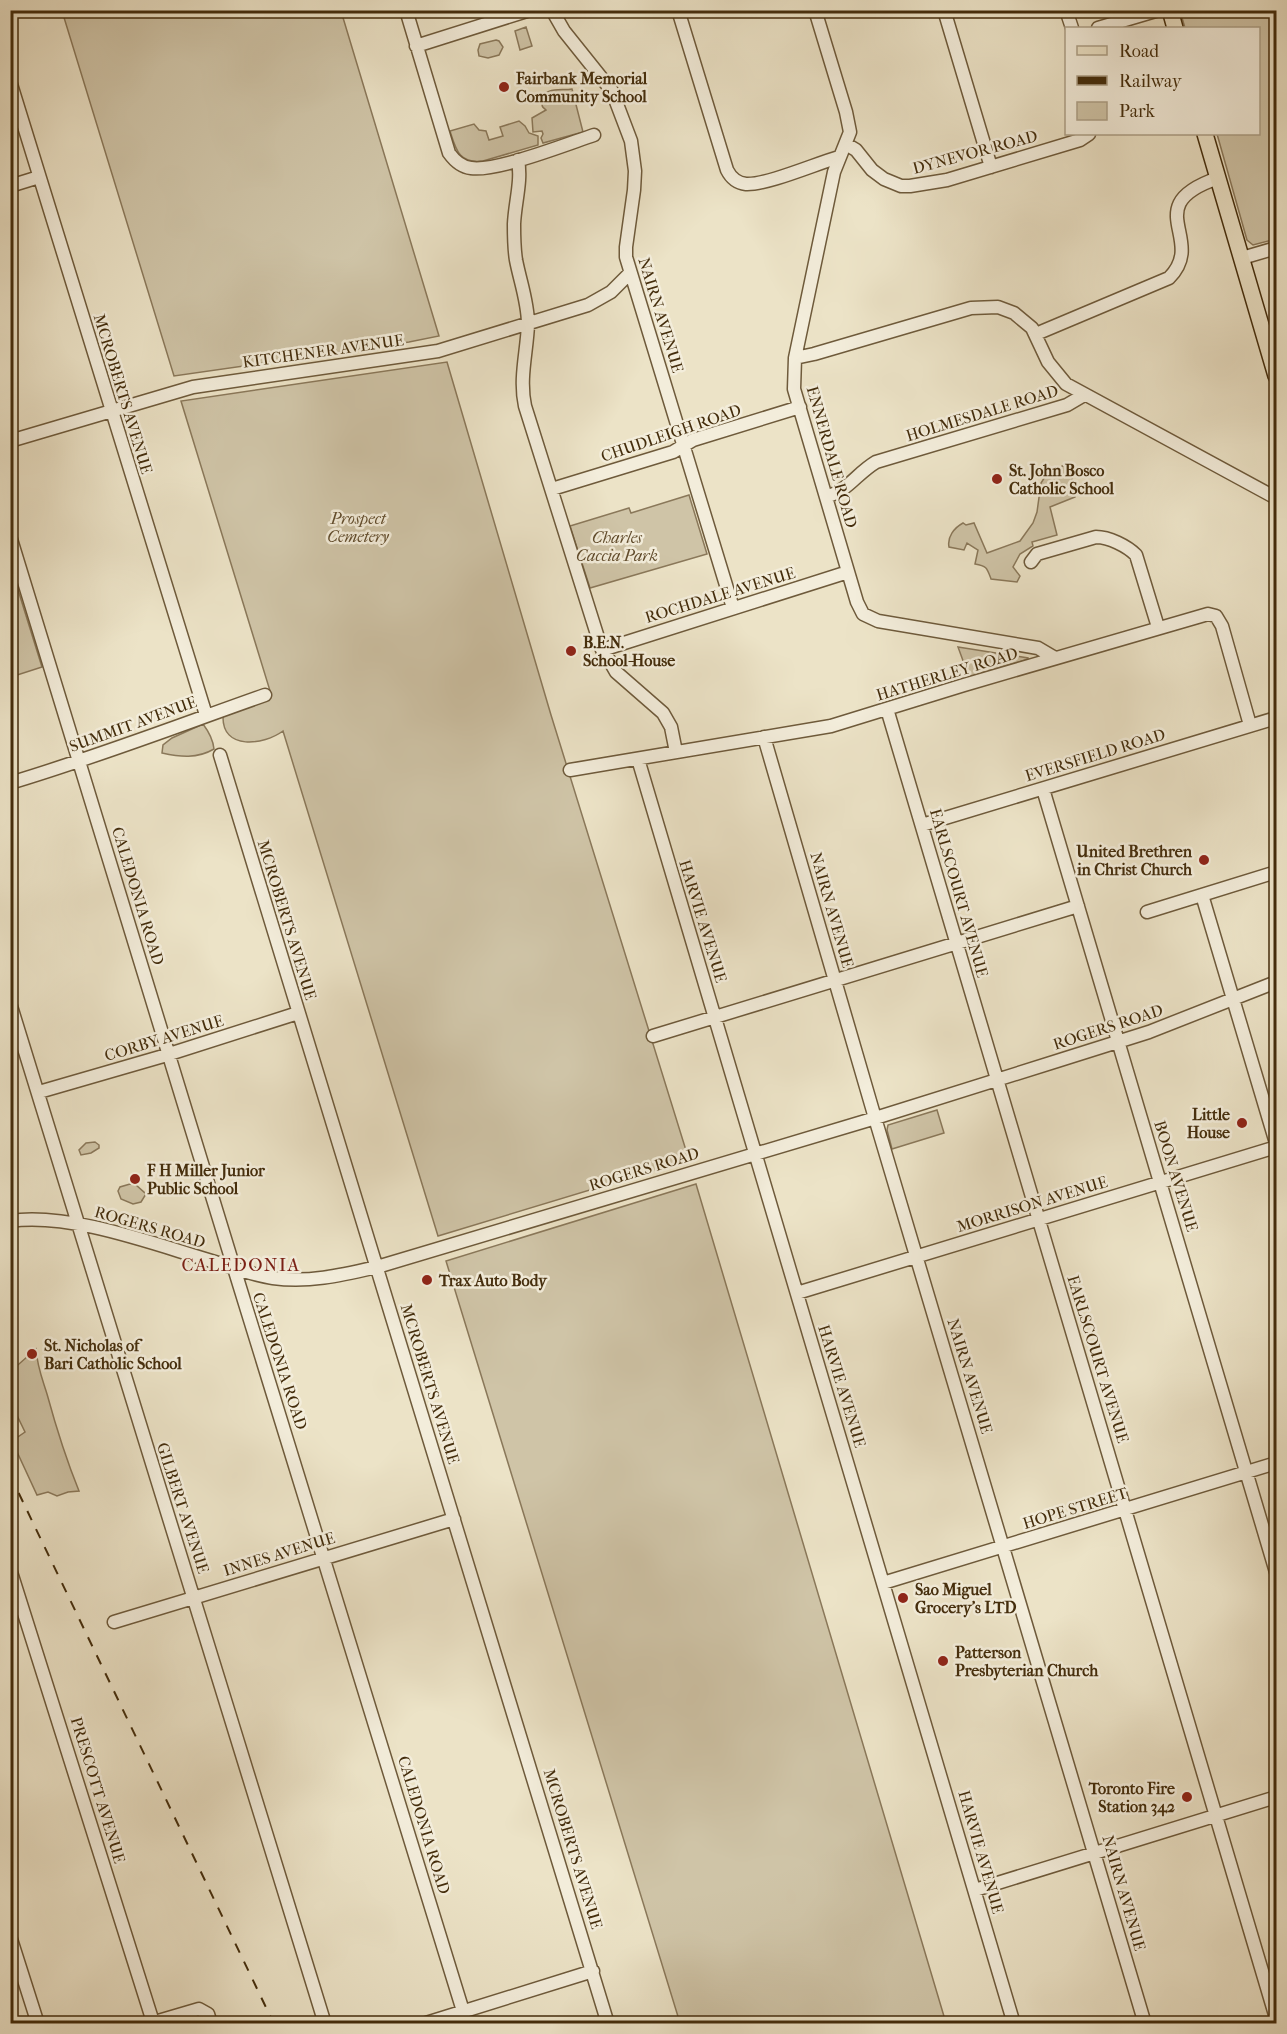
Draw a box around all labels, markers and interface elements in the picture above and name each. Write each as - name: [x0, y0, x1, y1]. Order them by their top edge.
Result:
- legend: [1065, 27, 1260, 135]
- text: Road: [1119, 41, 1159, 62]
- place label: Fairbank Memorial Community School: [515, 69, 648, 107]
- text: Railway: [1119, 71, 1183, 92]
- marker: Fairbank Memorial Community School: [497, 80, 511, 94]
- text: Park: [1119, 101, 1156, 122]
- street label: DYNEVOR ROAD: [910, 126, 1040, 178]
- street label: NAIRN AVENUE: [634, 255, 688, 375]
- street label: MCROBERTS AVENUE: [90, 312, 156, 477]
- street label: KITCHENER AVENUE: [241, 330, 405, 372]
- street label: HOLMESDALE ROAD: [903, 381, 1061, 445]
- street label: ENNERDALE ROAD: [803, 384, 861, 530]
- street label: CHUDLEIGH ROAD: [598, 400, 744, 466]
- place label: St. John Bosco Catholic School: [1009, 461, 1115, 498]
- marker: St. John Bosco Catholic School: [990, 472, 1004, 486]
- park label: Prospect Cemetery: [327, 509, 389, 546]
- park label: Charles Caccia Park: [576, 528, 658, 565]
- street label: ROCHDALE AVENUE: [643, 563, 798, 627]
- place label: B.E.N. School-House: [583, 633, 675, 670]
- street label: HATHERLEY ROAD: [874, 643, 1020, 705]
- marker: B.E.N. School-House: [564, 644, 578, 658]
- street label: SUMMIT AVENUE: [67, 692, 200, 756]
- street label: EVERSFIELD ROAD: [1023, 725, 1167, 785]
- street label: EARLSCOURT AVENUE: [926, 806, 992, 980]
- street label: CALEDONIA ROAD: [108, 825, 168, 967]
- street label: MCROBERTS AVENUE: [254, 838, 320, 1003]
- place label: United Brethren in Christ Church: [1075, 842, 1193, 879]
- street label: NAIRN AVENUE: [806, 850, 858, 970]
- marker: United Brethren in Christ Church: [1197, 853, 1211, 867]
- street label: HARVIE AVENUE: [675, 857, 731, 985]
- street label: ROGERS ROAD: [1051, 1000, 1165, 1054]
- street label: CORBY AVENUE: [102, 1011, 226, 1065]
- place label: Little House: [1187, 1105, 1230, 1142]
- marker: Little House: [1235, 1116, 1249, 1130]
- street label: BOON AVENUE: [1150, 1118, 1202, 1234]
- street label: ROGERS ROAD: [587, 1143, 701, 1195]
- place label: F H Miller Junior Public School: [146, 1161, 266, 1198]
- marker: F H Miller Junior Public School: [128, 1172, 142, 1186]
- street label: MORRISON AVENUE: [954, 1172, 1110, 1236]
- street label: ROGERS ROAD: [92, 1202, 208, 1252]
- district label: CALEDONIA: [181, 1255, 301, 1276]
- place label: Trax Auto Body: [438, 1271, 548, 1291]
- marker: Trax Auto Body: [420, 1273, 434, 1287]
- street label: EARLSCOURT AVENUE: [1063, 1273, 1133, 1445]
- street label: CALEDONIA ROAD: [249, 1290, 311, 1432]
- street label: MCROBERTS AVENUE: [397, 1302, 463, 1467]
- street label: NAIRN AVENUE: [943, 1316, 997, 1436]
- street label: HARVIE AVENUE: [814, 1322, 870, 1450]
- place label: St. Nicholas of Bari Catholic School: [44, 1336, 182, 1373]
- marker: St. Nicholas of Bari Catholic School: [25, 1347, 39, 1361]
- street label: GILBERT AVENUE: [153, 1440, 213, 1576]
- street label: HOPE STREET: [1020, 1483, 1130, 1533]
- street label: INNES AVENUE: [221, 1528, 337, 1580]
- place label: Sao Miguel Grocery's LTD: [915, 1580, 1016, 1618]
- marker: Sao Miguel Grocery's LTD: [896, 1591, 910, 1605]
- place label: Patterson Presbyterian Church: [955, 1643, 1099, 1681]
- marker: Patterson Presbyterian Church: [936, 1654, 950, 1668]
- street label: PRESCOTT AVENUE: [67, 1715, 129, 1866]
- street label: CALEDONIA ROAD: [394, 1754, 454, 1896]
- street label: MCROBERTS AVENUE: [540, 1767, 606, 1932]
- place label: Toronto Fire Station 342: [1088, 1779, 1175, 1817]
- street label: HARVIE AVENUE: [954, 1788, 1008, 1916]
- marker: Toronto Fire Station 342: [1180, 1790, 1194, 1804]
- street label: NAIRN AVENUE: [1098, 1833, 1150, 1953]

